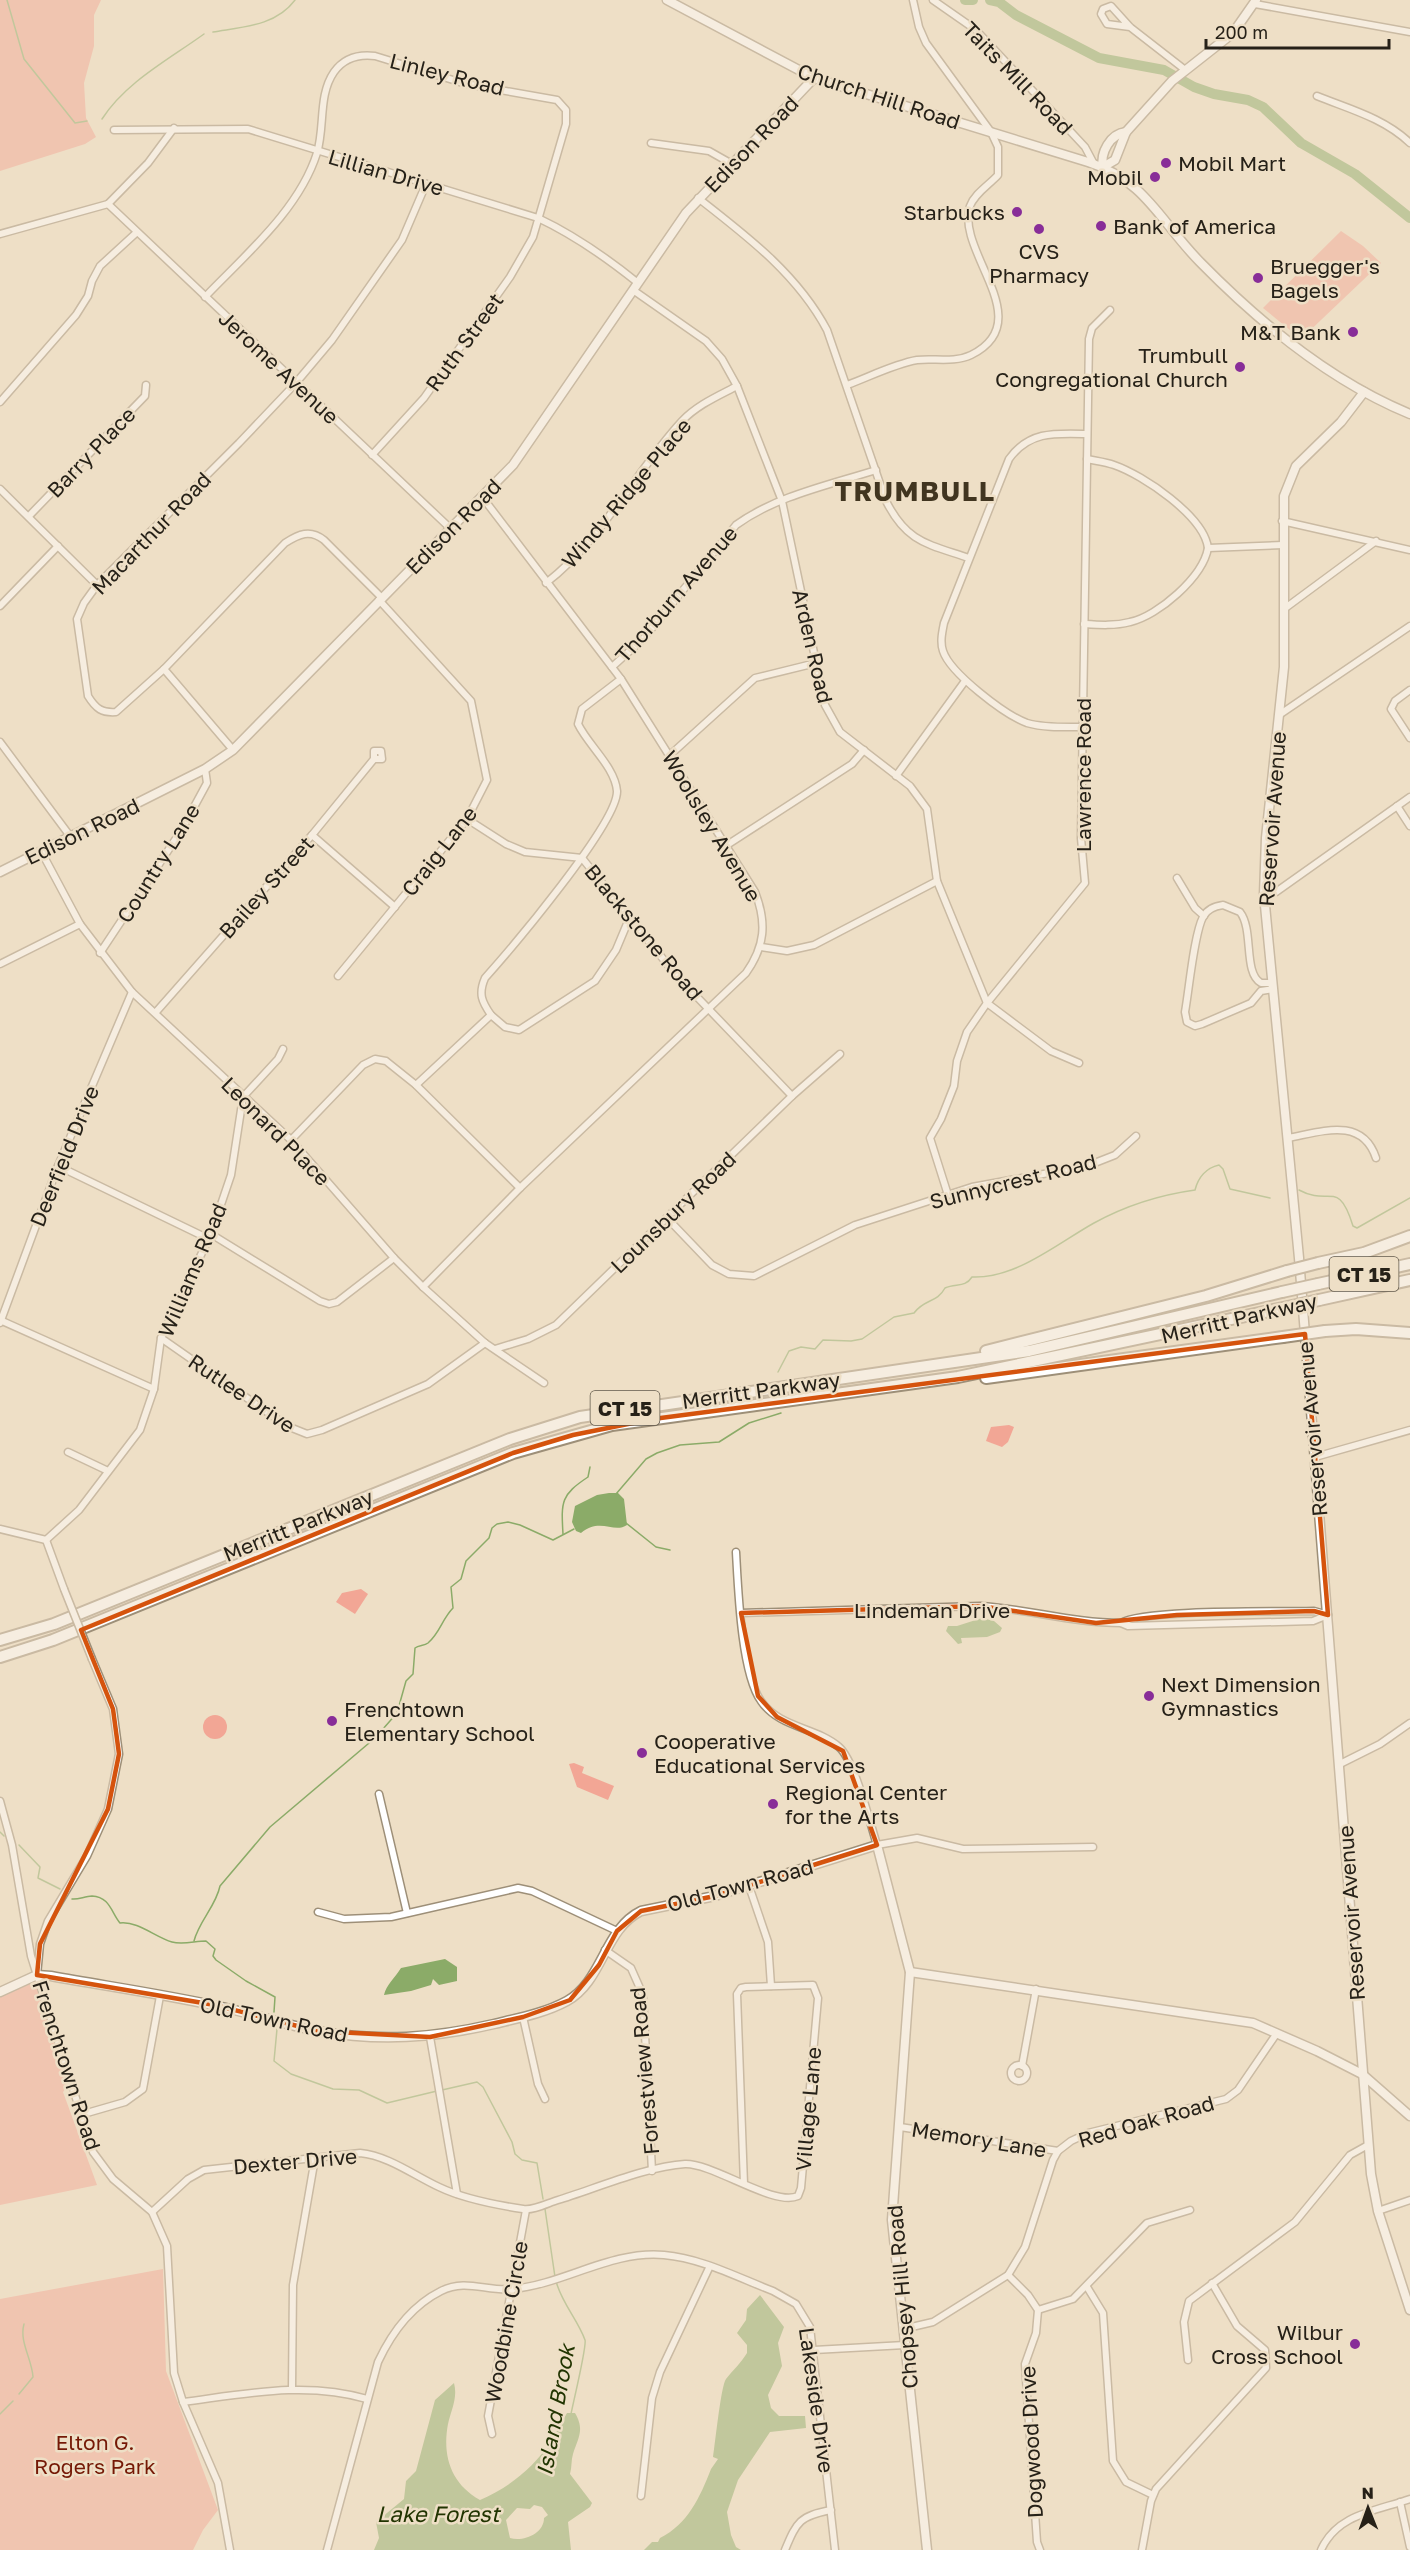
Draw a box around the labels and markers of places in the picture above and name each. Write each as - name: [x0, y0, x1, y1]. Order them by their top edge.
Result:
- place label: Mobil Mart: [1178, 150, 1286, 176]
- marker: Mobil Mart: [1159, 156, 1173, 170]
- place label: Mobil: [1087, 164, 1143, 190]
- marker: Mobil: [1148, 170, 1162, 184]
- place label: Starbucks: [903, 199, 1005, 225]
- marker: Starbucks: [1010, 205, 1024, 219]
- place label: Bank of America: [1113, 213, 1276, 239]
- marker: Bank of America: [1094, 219, 1108, 233]
- marker: CVS Pharmacy: [1032, 222, 1046, 236]
- place label: CVS Pharmacy: [989, 238, 1089, 288]
- place label: Bruegger's Bagels: [1270, 253, 1380, 303]
- marker: Bruegger's Bagels: [1251, 271, 1265, 285]
- place label: M&T Bank: [1240, 319, 1341, 345]
- marker: M&T Bank: [1346, 325, 1360, 339]
- place label: Trumbull Congregational Church: [995, 342, 1228, 392]
- marker: Trumbull Congregational Church: [1233, 360, 1247, 374]
- place label: Next Dimension Gymnastics: [1161, 1671, 1321, 1721]
- marker: Next Dimension Gymnastics: [1142, 1689, 1156, 1703]
- place label: Frenchtown Elementary School: [344, 1696, 535, 1746]
- marker: Frenchtown Elementary School: [325, 1714, 339, 1728]
- place label: Cooperative Educational Services: [654, 1728, 865, 1778]
- marker: Cooperative Educational Services: [635, 1746, 649, 1760]
- place label: Regional Center for the Arts: [785, 1779, 947, 1829]
- marker: Regional Center for the Arts: [766, 1797, 780, 1811]
- place label: Wilbur Cross School: [1211, 2319, 1343, 2369]
- marker: Wilbur Cross School: [1348, 2337, 1362, 2351]

